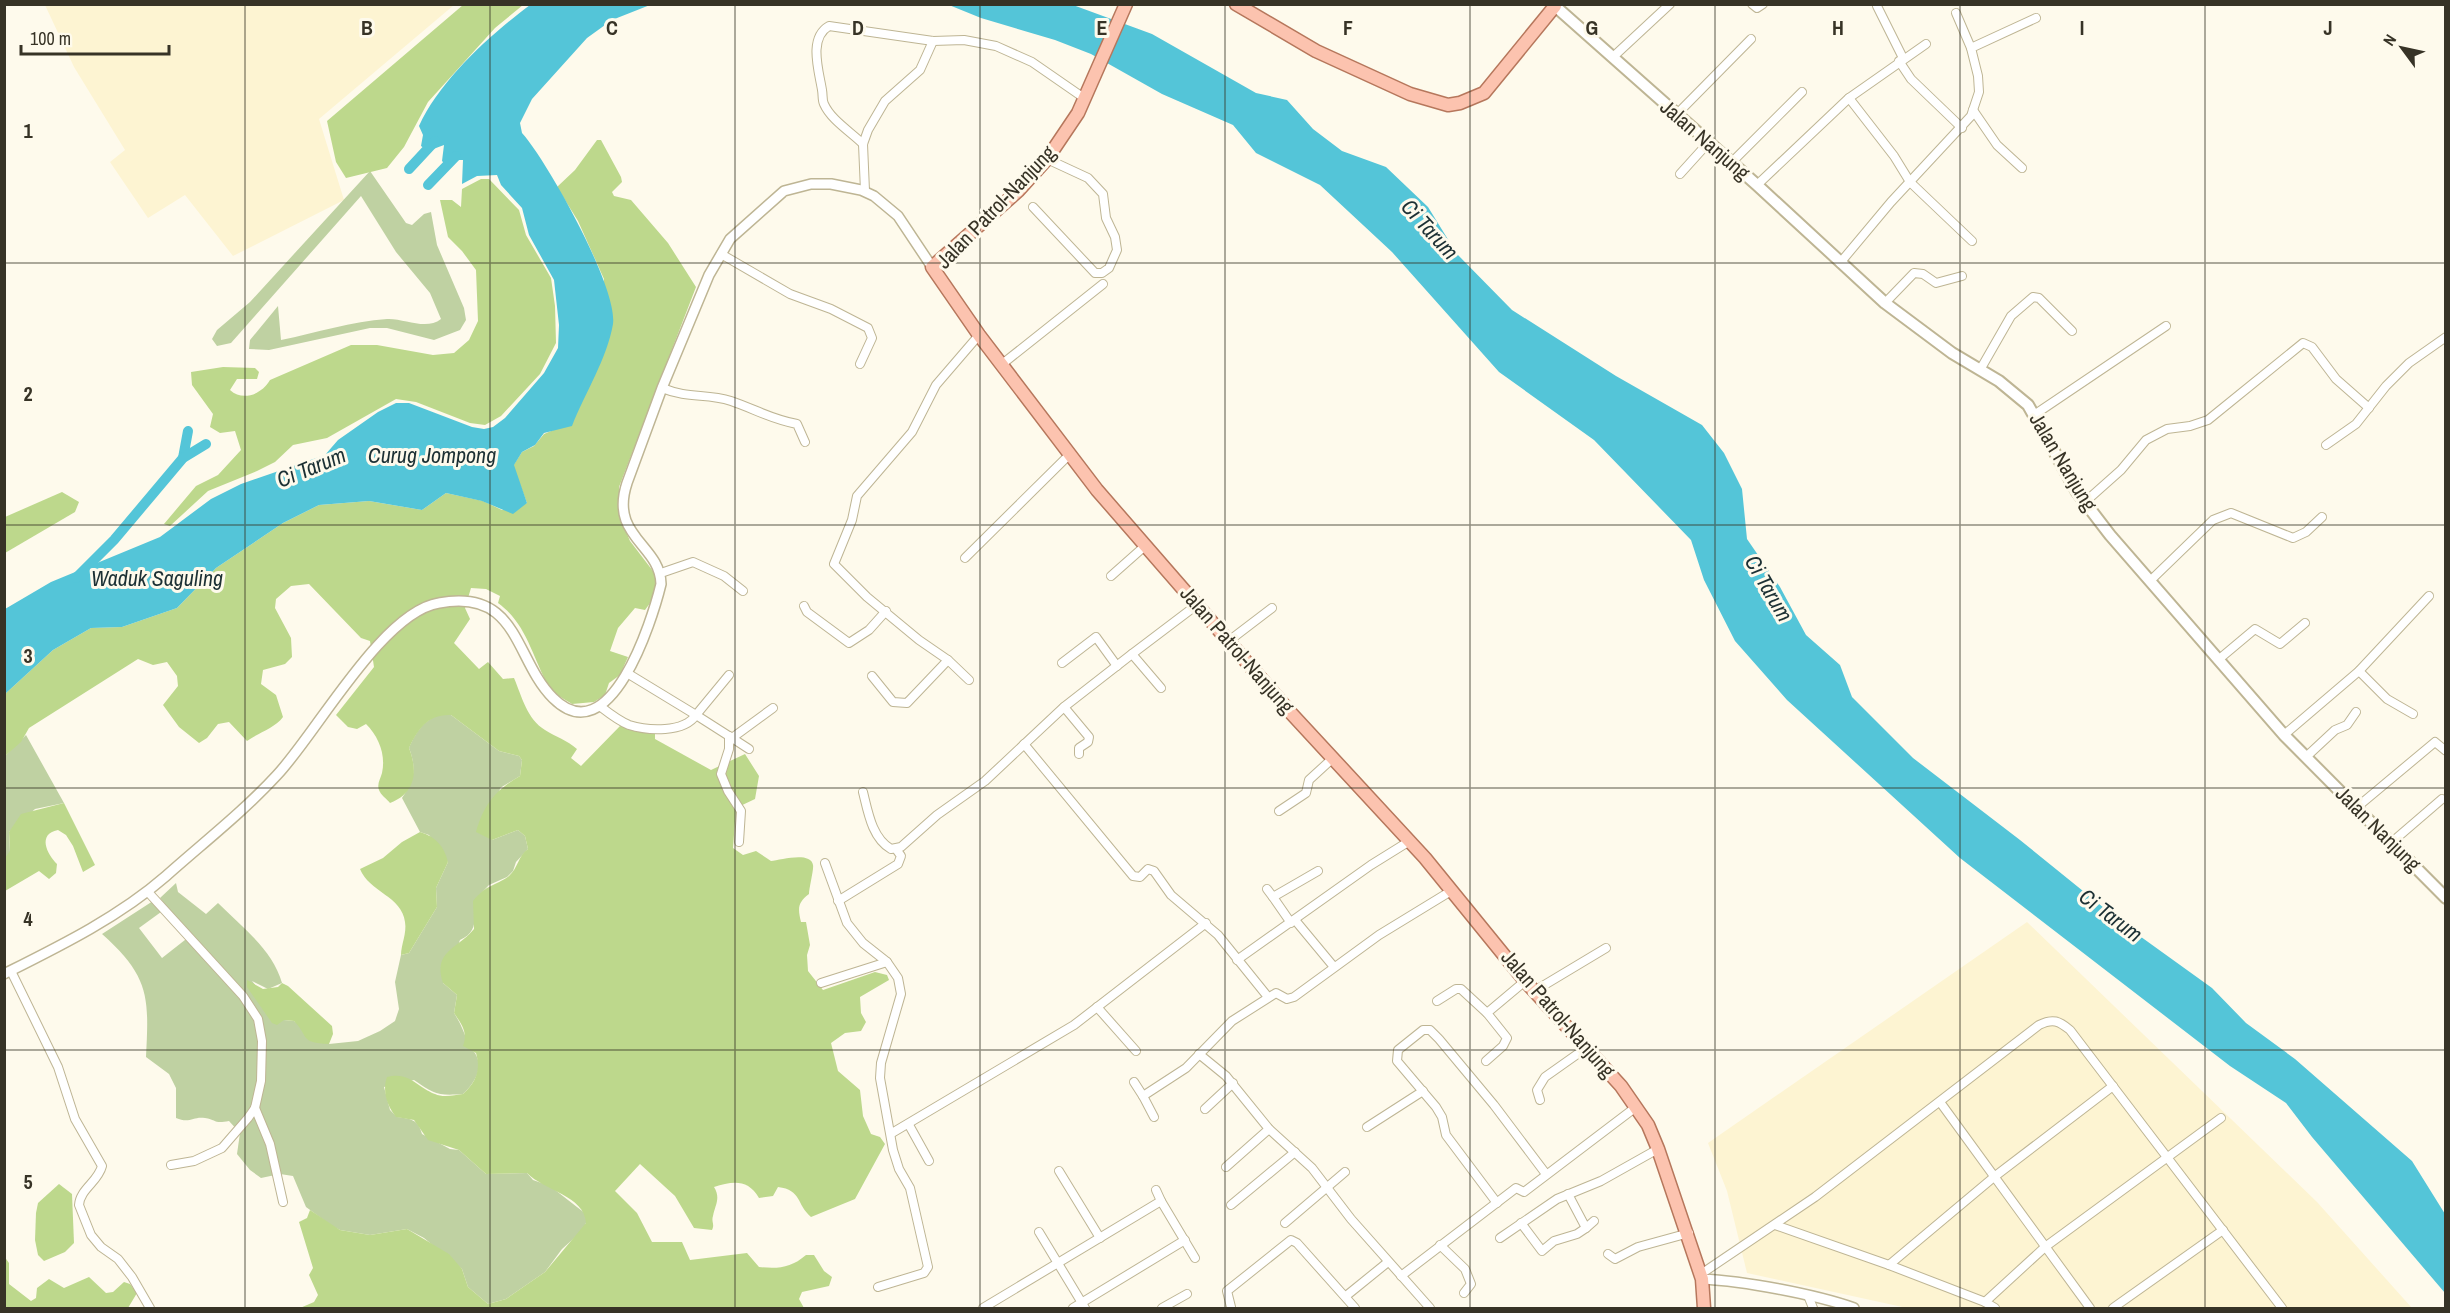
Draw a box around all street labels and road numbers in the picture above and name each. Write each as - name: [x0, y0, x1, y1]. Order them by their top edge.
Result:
- street label: Jalan Nanjung: [1654, 93, 1757, 187]
- street label: Jalan Patrol-Nanjung: [929, 138, 1062, 275]
- street label: Jalan Nanjung: [2023, 407, 2104, 517]
- street label: Jalan Patrol-Nanjung: [1174, 579, 1301, 720]
- street label: Jalan Nanjung: [2329, 779, 2428, 878]
- street label: Jalan Patrol-Nanjung: [1495, 943, 1622, 1084]

